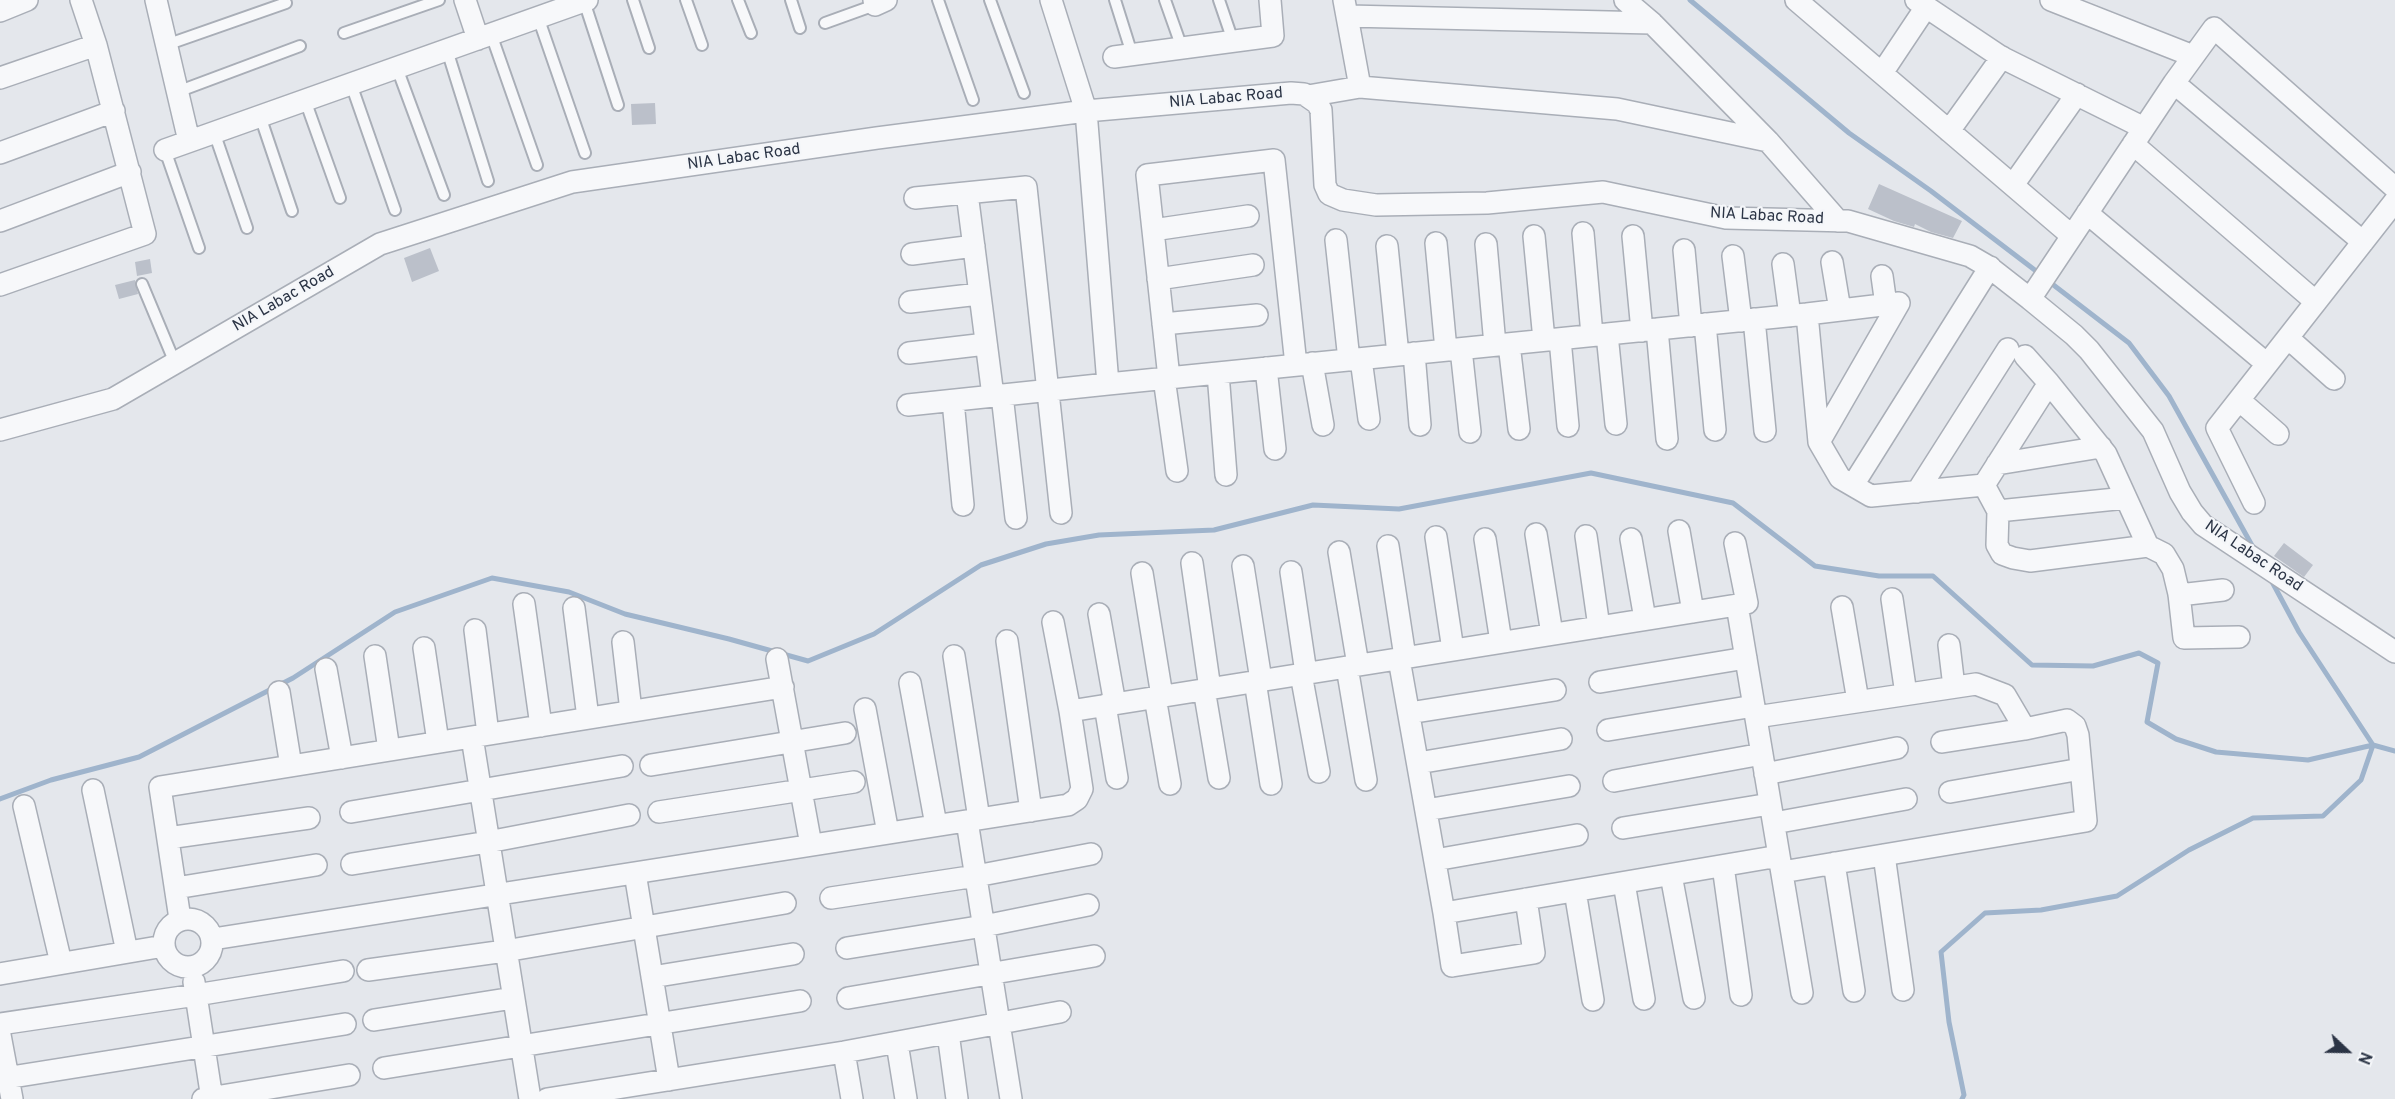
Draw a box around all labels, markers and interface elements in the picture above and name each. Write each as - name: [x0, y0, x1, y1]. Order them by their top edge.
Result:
- street label: NIA Labac Road: [1168, 84, 1284, 114]
- street label: NIA Labac Road: [686, 141, 802, 175]
- street label: NIA Labac Road: [1710, 204, 1824, 230]
- street label: NIA Labac Road: [230, 263, 338, 337]
- street label: NIA Labac Road: [2200, 517, 2306, 597]
- north arrow: [2317, 1021, 2377, 1081]
- text: N: [2352, 1049, 2375, 1067]

